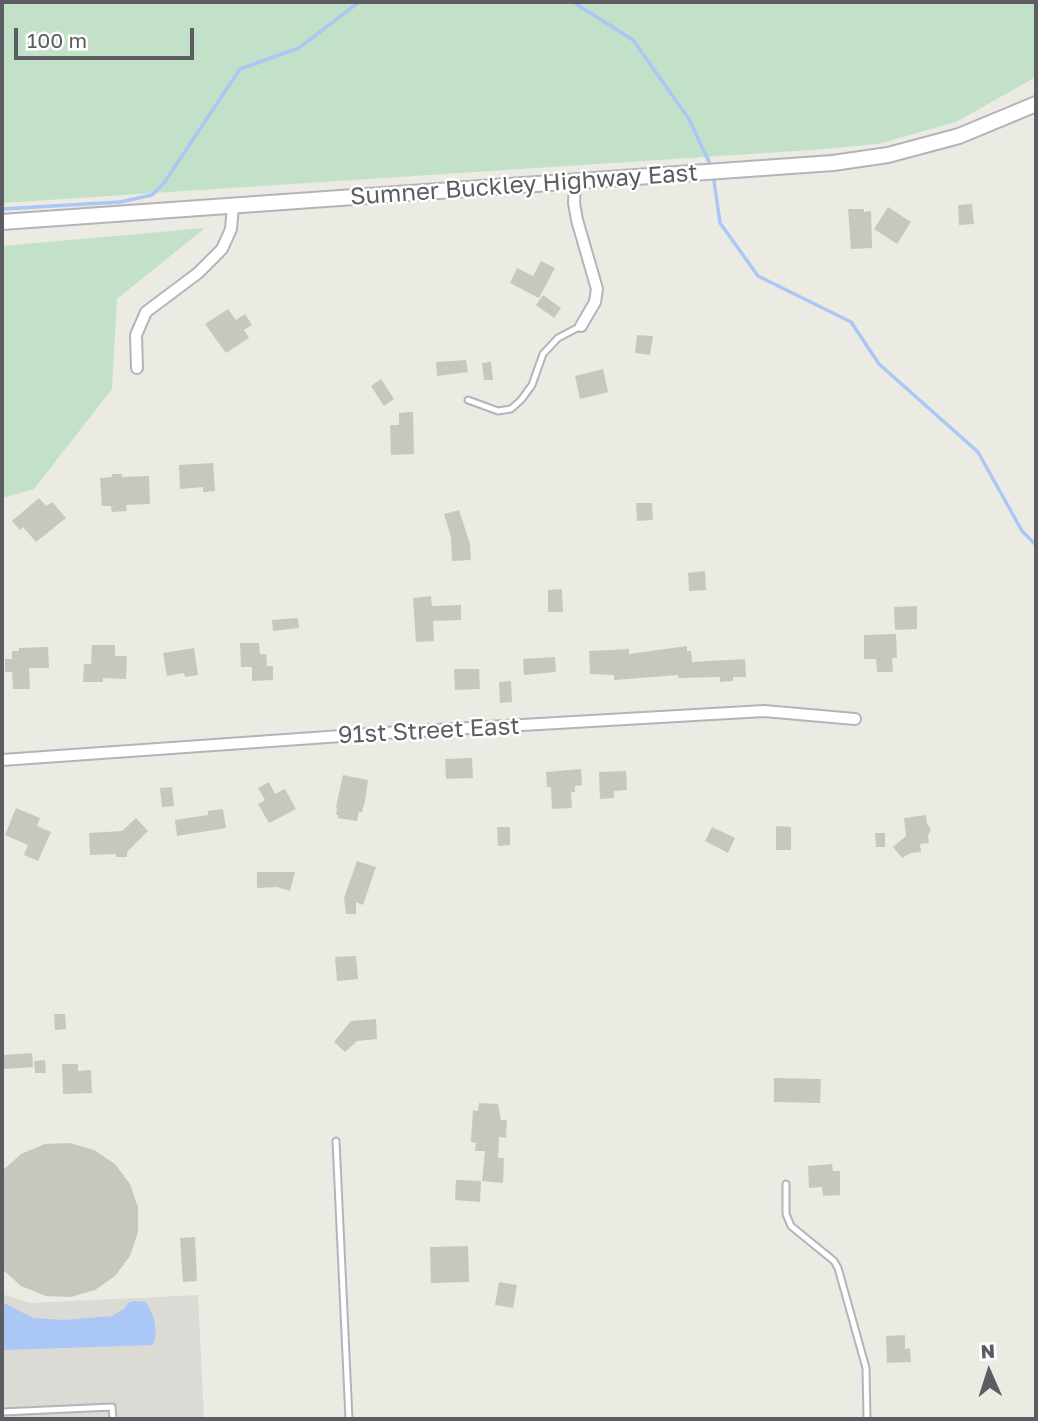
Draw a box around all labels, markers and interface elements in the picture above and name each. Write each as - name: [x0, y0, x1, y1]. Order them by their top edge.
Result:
- scale bar: [18, 14, 198, 58]
- text: 100 m: [27, 27, 87, 53]
- street label: Sumner Buckley Highway East: [349, 158, 699, 212]
- street label: 91st Street East: [337, 712, 521, 750]
- north arrow: [954, 1337, 1024, 1407]
- text: N: [980, 1339, 996, 1362]

